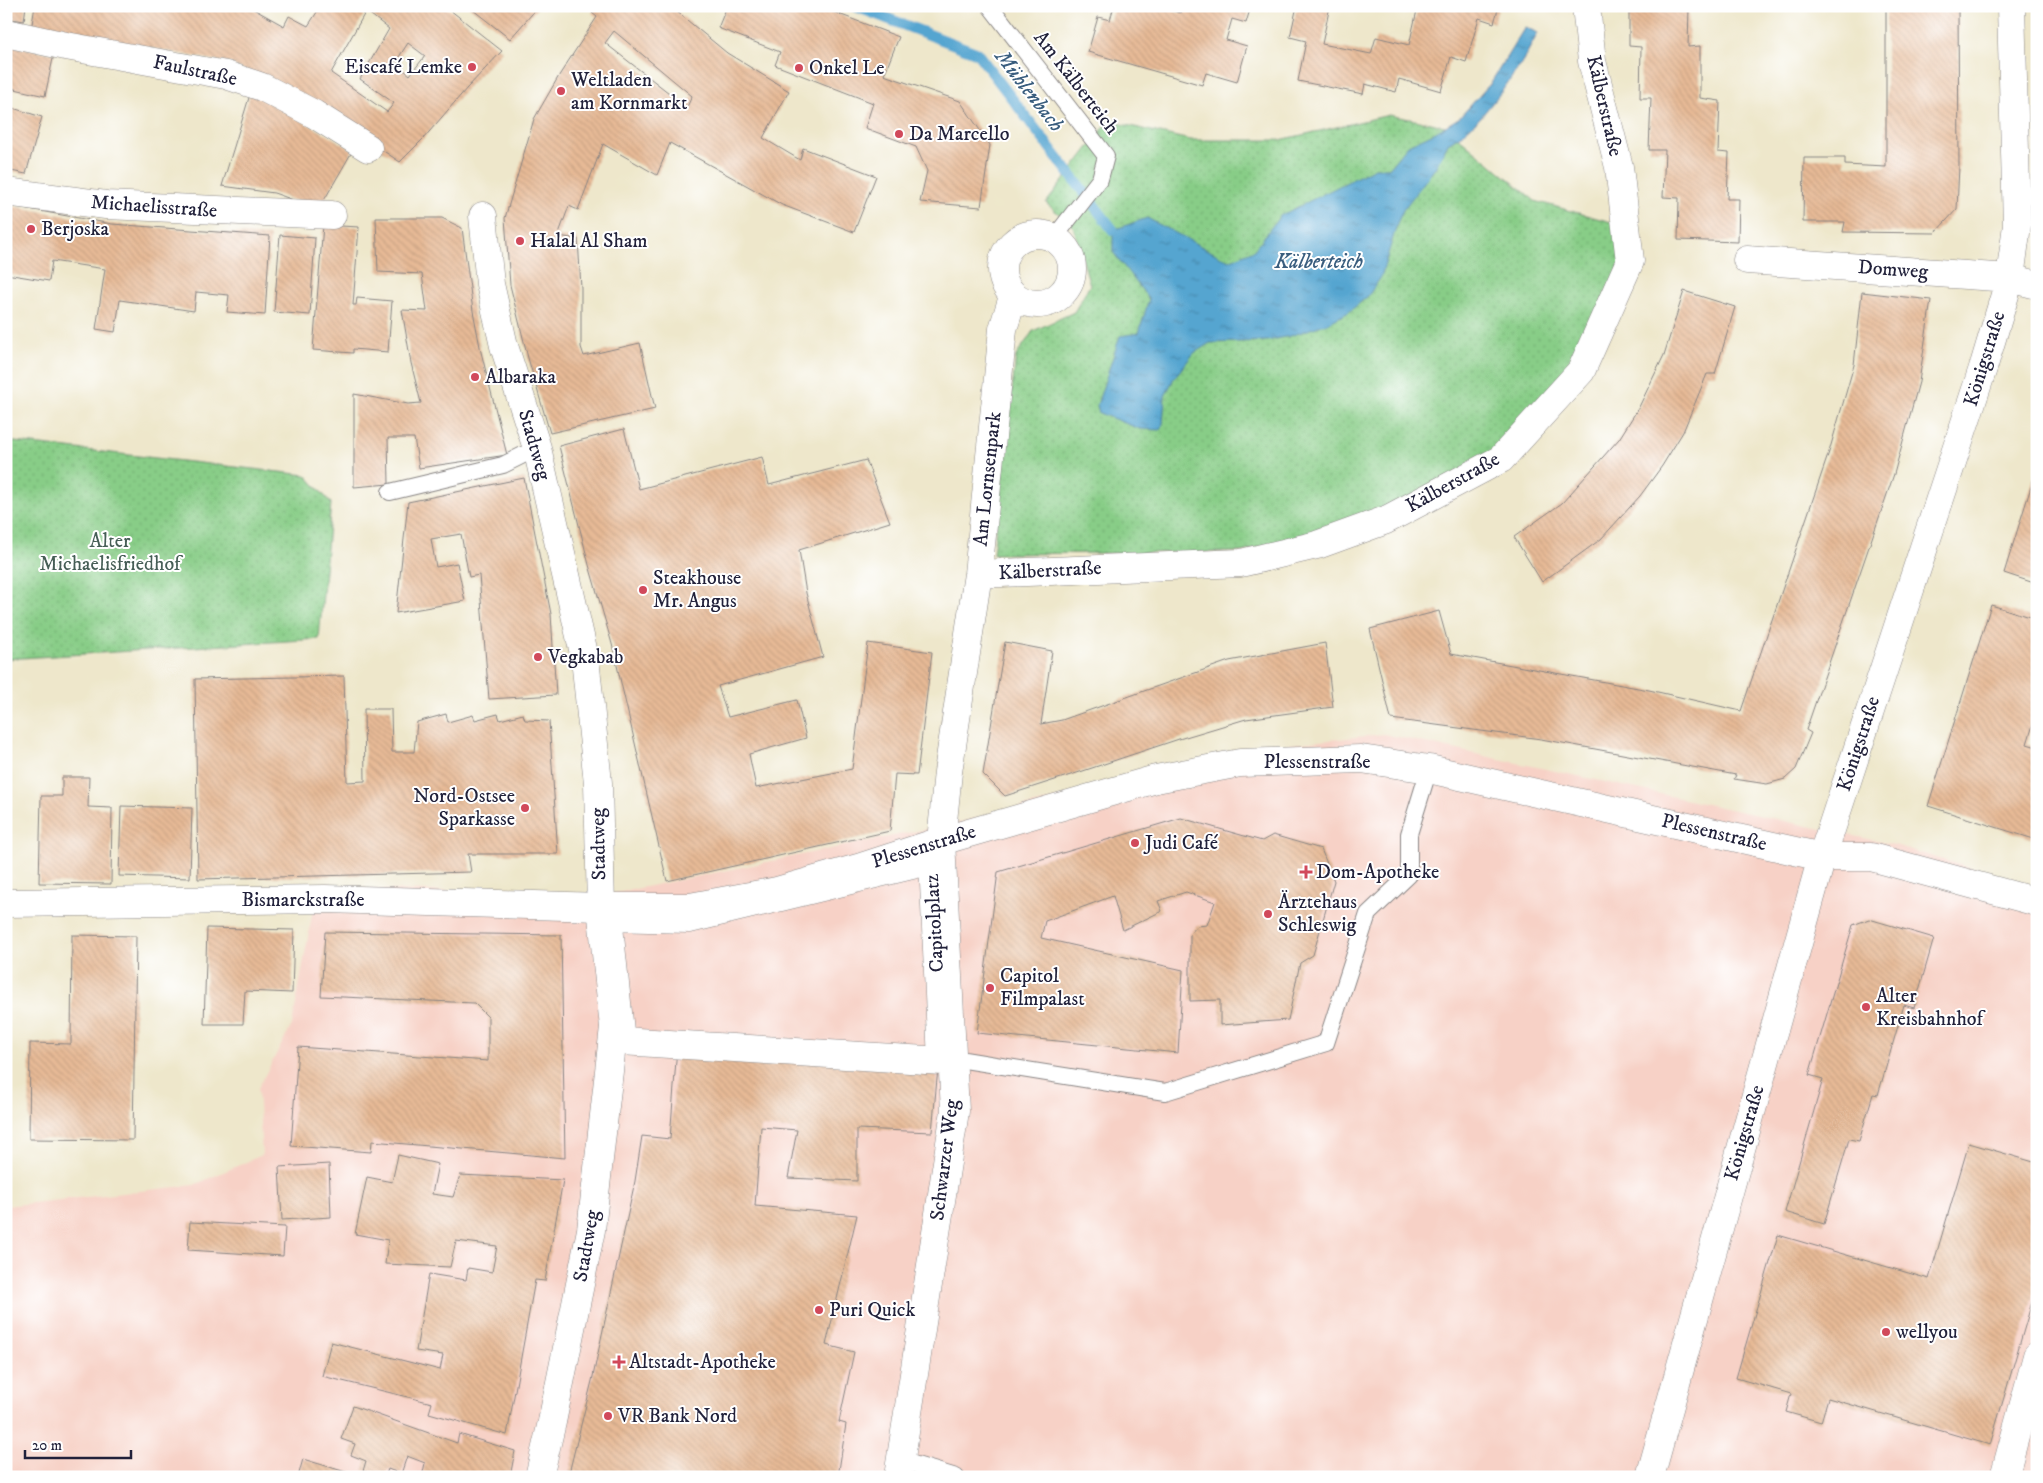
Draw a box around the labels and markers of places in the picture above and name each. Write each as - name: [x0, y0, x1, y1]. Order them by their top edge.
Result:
- place label: Eiscafé Lemke: [344, 55, 462, 80]
- place label: Onkel Le: [809, 56, 885, 81]
- marker: Eiscafé Lemke: [466, 61, 478, 73]
- marker: Onkel Le: [793, 62, 805, 74]
- place label: Weltladen am Kornmarkt: [570, 68, 687, 116]
- marker: Weltladen am Kornmarkt: [555, 85, 567, 97]
- place label: Da Marcello: [909, 122, 1009, 147]
- marker: Da Marcello: [893, 128, 905, 140]
- place label: Berjoska: [41, 217, 110, 242]
- marker: Berjoska: [25, 223, 37, 235]
- place label: Halal Al Sham: [530, 229, 648, 254]
- marker: Halal Al Sham: [514, 235, 526, 247]
- place label: Albaraka: [485, 365, 556, 390]
- marker: Albaraka: [469, 371, 481, 383]
- place label: Steakhouse Mr. Angus: [653, 566, 741, 614]
- marker: Steakhouse Mr. Angus: [637, 584, 649, 596]
- place label: Vegkabab: [547, 645, 623, 670]
- marker: Vegkabab: [532, 651, 544, 663]
- place label: Nord-Ostsee Sparkasse: [413, 784, 515, 832]
- marker: Nord-Ostsee Sparkasse: [519, 802, 531, 814]
- place label: Judi Café: [1143, 831, 1219, 856]
- marker: Judi Café: [1129, 837, 1141, 849]
- place label: Dom-Apotheke: [1316, 860, 1439, 885]
- marker: Dom-Apotheke: [1300, 866, 1312, 878]
- place label: Ärztehaus Schleswig: [1278, 890, 1357, 938]
- marker: Ärztehaus Schleswig: [1262, 908, 1274, 920]
- place label: Capitol Filmpalast: [1000, 964, 1085, 1012]
- marker: Capitol Filmpalast: [984, 982, 996, 994]
- place label: Alter Kreisbahnhof: [1876, 984, 1986, 1032]
- marker: Alter Kreisbahnhof: [1860, 1001, 1872, 1013]
- place label: Puri Quick: [829, 1298, 915, 1323]
- marker: Puri Quick: [813, 1304, 825, 1316]
- place label: wellyou: [1895, 1320, 1958, 1345]
- marker: wellyou: [1880, 1326, 1892, 1338]
- place label: Altstadt-Apotheke: [629, 1350, 776, 1375]
- marker: Altstadt-Apotheke: [613, 1356, 625, 1368]
- place label: VR Bank Nord: [617, 1404, 737, 1429]
- marker: VR Bank Nord: [602, 1410, 614, 1422]

